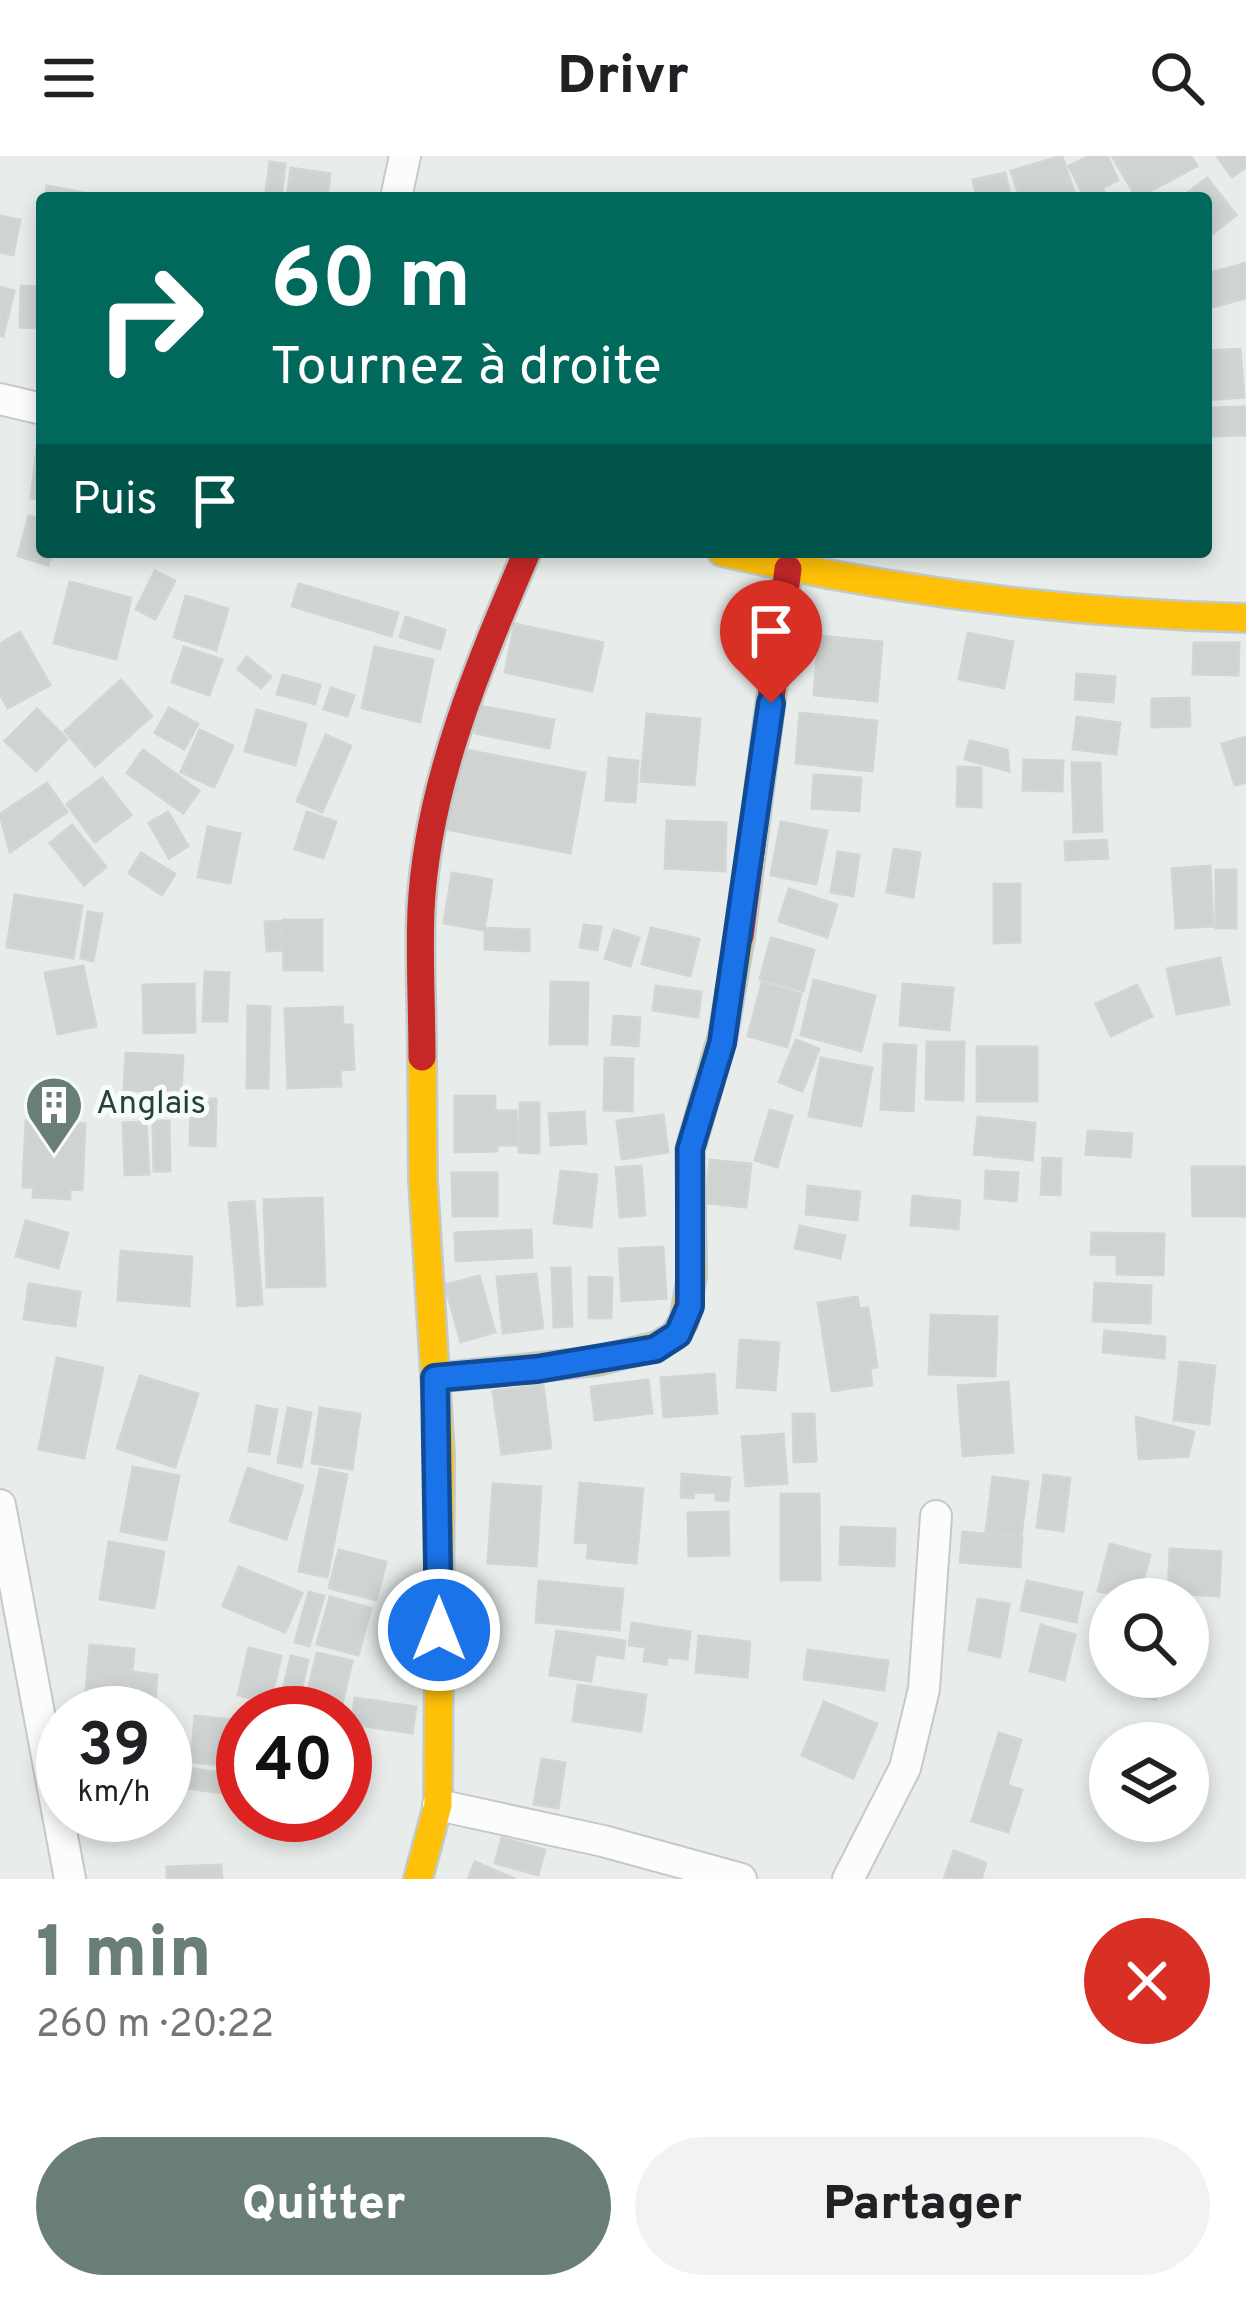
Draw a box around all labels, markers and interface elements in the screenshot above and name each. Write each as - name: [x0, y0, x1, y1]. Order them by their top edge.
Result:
- text: Drivr: [557, 44, 689, 113]
- icon: menu: [36, 45, 102, 111]
- icon: search: [1144, 45, 1210, 111]
- text: 60 m: [270, 231, 471, 337]
- icon: right: [72, 240, 228, 396]
- text: Tournez à droite: [270, 335, 662, 404]
- icon: arrive: [182, 468, 248, 534]
- text: Puis: [72, 473, 158, 530]
- pin: [720, 580, 822, 703]
- icon: arrive: [738, 598, 804, 664]
- building icon: Anglais: [23, 1074, 85, 1156]
- place label: Anglais: [96, 1084, 206, 1126]
- position arrow: [376, 1567, 502, 1693]
- map controls: [1089, 1578, 1209, 1842]
- button: search: [1089, 1578, 1209, 1698]
- speed limit sign: 40: [216, 1686, 372, 1842]
- text: 39: [78, 1711, 150, 1787]
- button: layers: [1089, 1722, 1209, 1842]
- text: km/h: [78, 1775, 150, 1812]
- text: 1 min: [36, 1911, 212, 2003]
- button: close: [1084, 1918, 1210, 2044]
- text: 260 m · 20:22: [36, 2002, 274, 2051]
- button: Quitter: [36, 2137, 611, 2275]
- button: Partager: [635, 2137, 1210, 2275]

